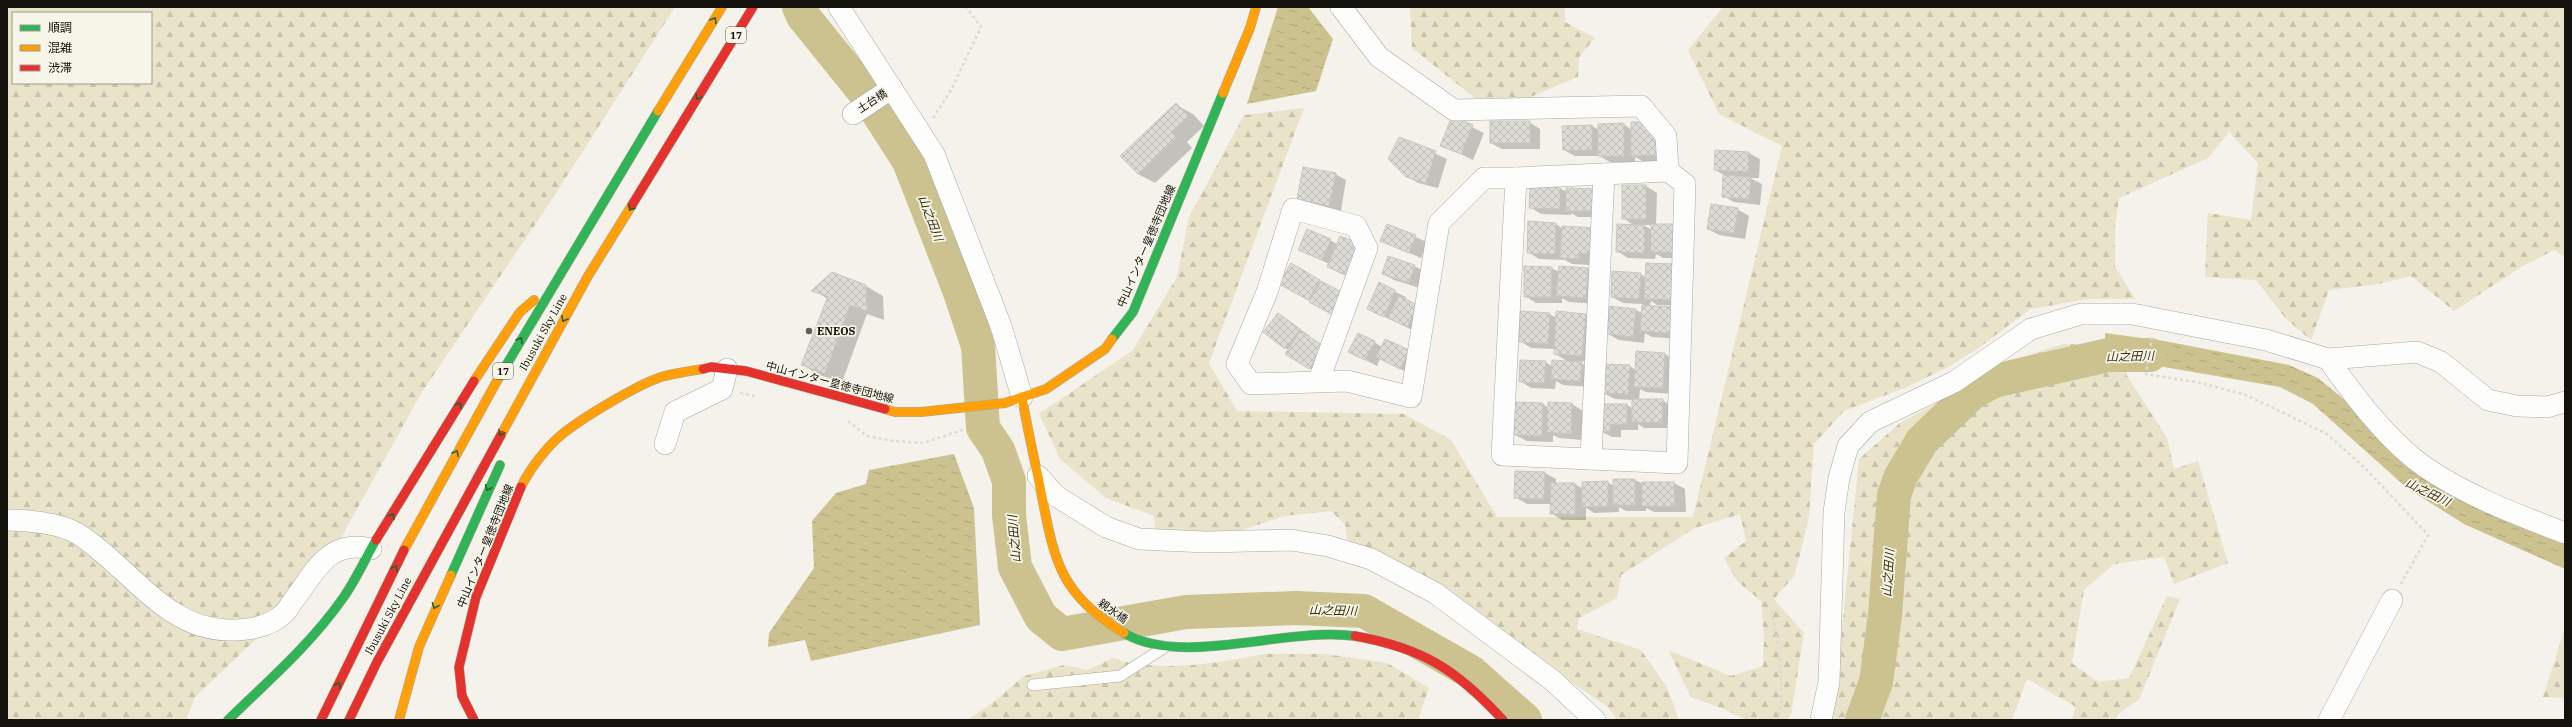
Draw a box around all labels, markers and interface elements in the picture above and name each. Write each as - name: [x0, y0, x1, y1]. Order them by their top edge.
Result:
- legend: [12, 12, 152, 84]
- one-way arrow: [709, 17, 716, 24]
- text: 順調: [48, 20, 72, 35]
- road number: 17: [726, 27, 746, 43]
- text: 混雑: [48, 40, 72, 55]
- text: 渋滞: [48, 60, 72, 75]
- street label: 土台橋: [854, 86, 890, 116]
- one-way arrow: [696, 93, 703, 100]
- street label: 中山インター皇徳寺団地線: [1114, 183, 1178, 309]
- water label: 山之田川: [915, 193, 947, 245]
- one-way arrow: [628, 204, 636, 211]
- street label: Ibusuki Sky Line: [516, 291, 570, 373]
- one-way arrow: [561, 315, 569, 322]
- place label: ENEOS: [817, 324, 856, 338]
- marker: ENEOS: [804, 326, 814, 336]
- one-way arrow: [516, 337, 523, 344]
- water label: 山之田川: [2106, 348, 2156, 364]
- street label: 中山インター皇徳寺団地線: [764, 358, 896, 406]
- road number: 17: [493, 363, 513, 379]
- one-way arrow: [454, 402, 461, 409]
- one-way arrow: [498, 429, 505, 436]
- one-way arrow: [452, 450, 459, 458]
- water label: 山之田川: [2403, 475, 2455, 510]
- street label: 中山インター皇徳寺団地線: [454, 482, 516, 610]
- one-way arrow: [485, 484, 493, 491]
- water label: 山之田川: [1004, 512, 1024, 564]
- one-way arrow: [387, 514, 394, 521]
- water label: 山之田川: [1879, 547, 1897, 597]
- one-way arrow: [390, 565, 398, 572]
- street label: Ibusuki Sky Line: [362, 575, 414, 657]
- street label: 親水橋: [1095, 596, 1131, 626]
- one-way arrow: [432, 602, 440, 610]
- water label: 山之田川: [1309, 602, 1359, 618]
- one-way arrow: [333, 682, 341, 689]

